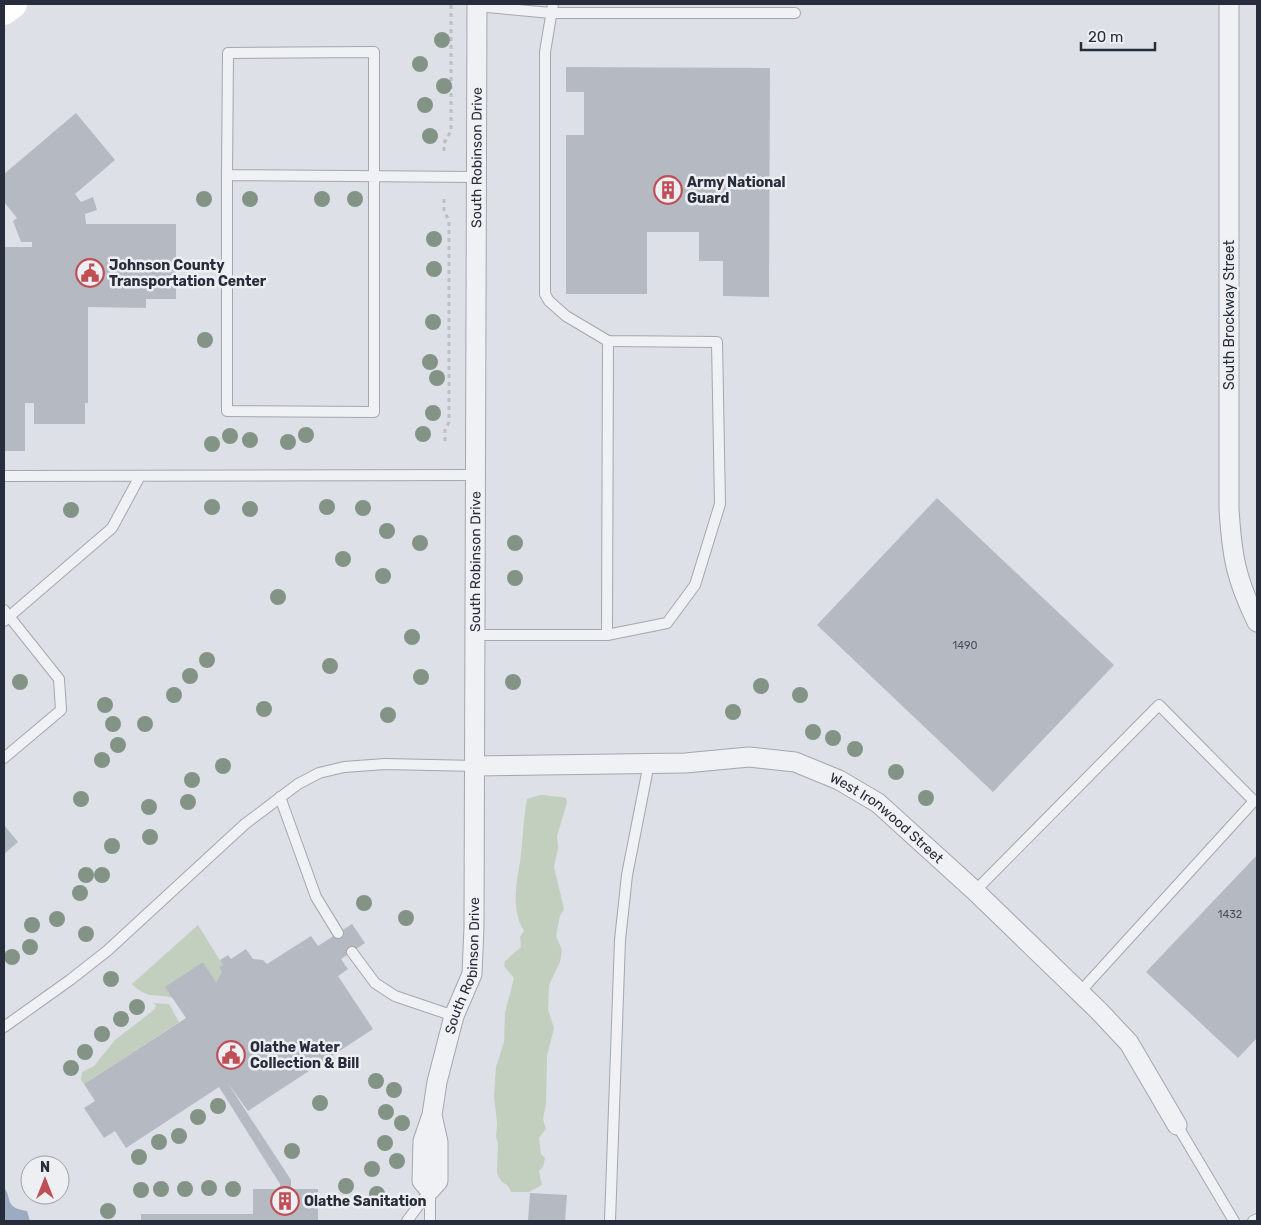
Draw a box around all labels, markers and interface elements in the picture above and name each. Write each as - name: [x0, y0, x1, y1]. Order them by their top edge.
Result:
- scale bar: [1081, 20, 1155, 52]
- text: 20 m: [1088, 28, 1123, 46]
- street label: South Robinson Drive: [468, 87, 485, 228]
- place label: Army National Guard: [687, 174, 786, 207]
- building icon: Army National Guard: [653, 175, 683, 205]
- street label: South Brockway Street: [1221, 239, 1238, 390]
- place label: Johnson County Transportation Center: [109, 257, 267, 290]
- public building icon: Johnson County Transportation Center: [75, 258, 105, 288]
- street label: South Robinson Drive: [466, 491, 484, 632]
- house number: 1490: [953, 639, 977, 652]
- street label: West Ironwood Street: [827, 769, 947, 867]
- street label: South Robinson Drive: [441, 897, 483, 1036]
- house number: 1432: [1218, 908, 1242, 921]
- place label: Olathe Water Collection & Bill: [250, 1039, 359, 1072]
- public building icon: Olathe Water Collection & Bill: [216, 1040, 246, 1070]
- north arrow: [20, 1155, 70, 1205]
- text: N: [40, 1159, 50, 1176]
- building icon: Olathe Sanitation: [270, 1186, 300, 1216]
- place label: Olathe Sanitation: [304, 1193, 427, 1210]

